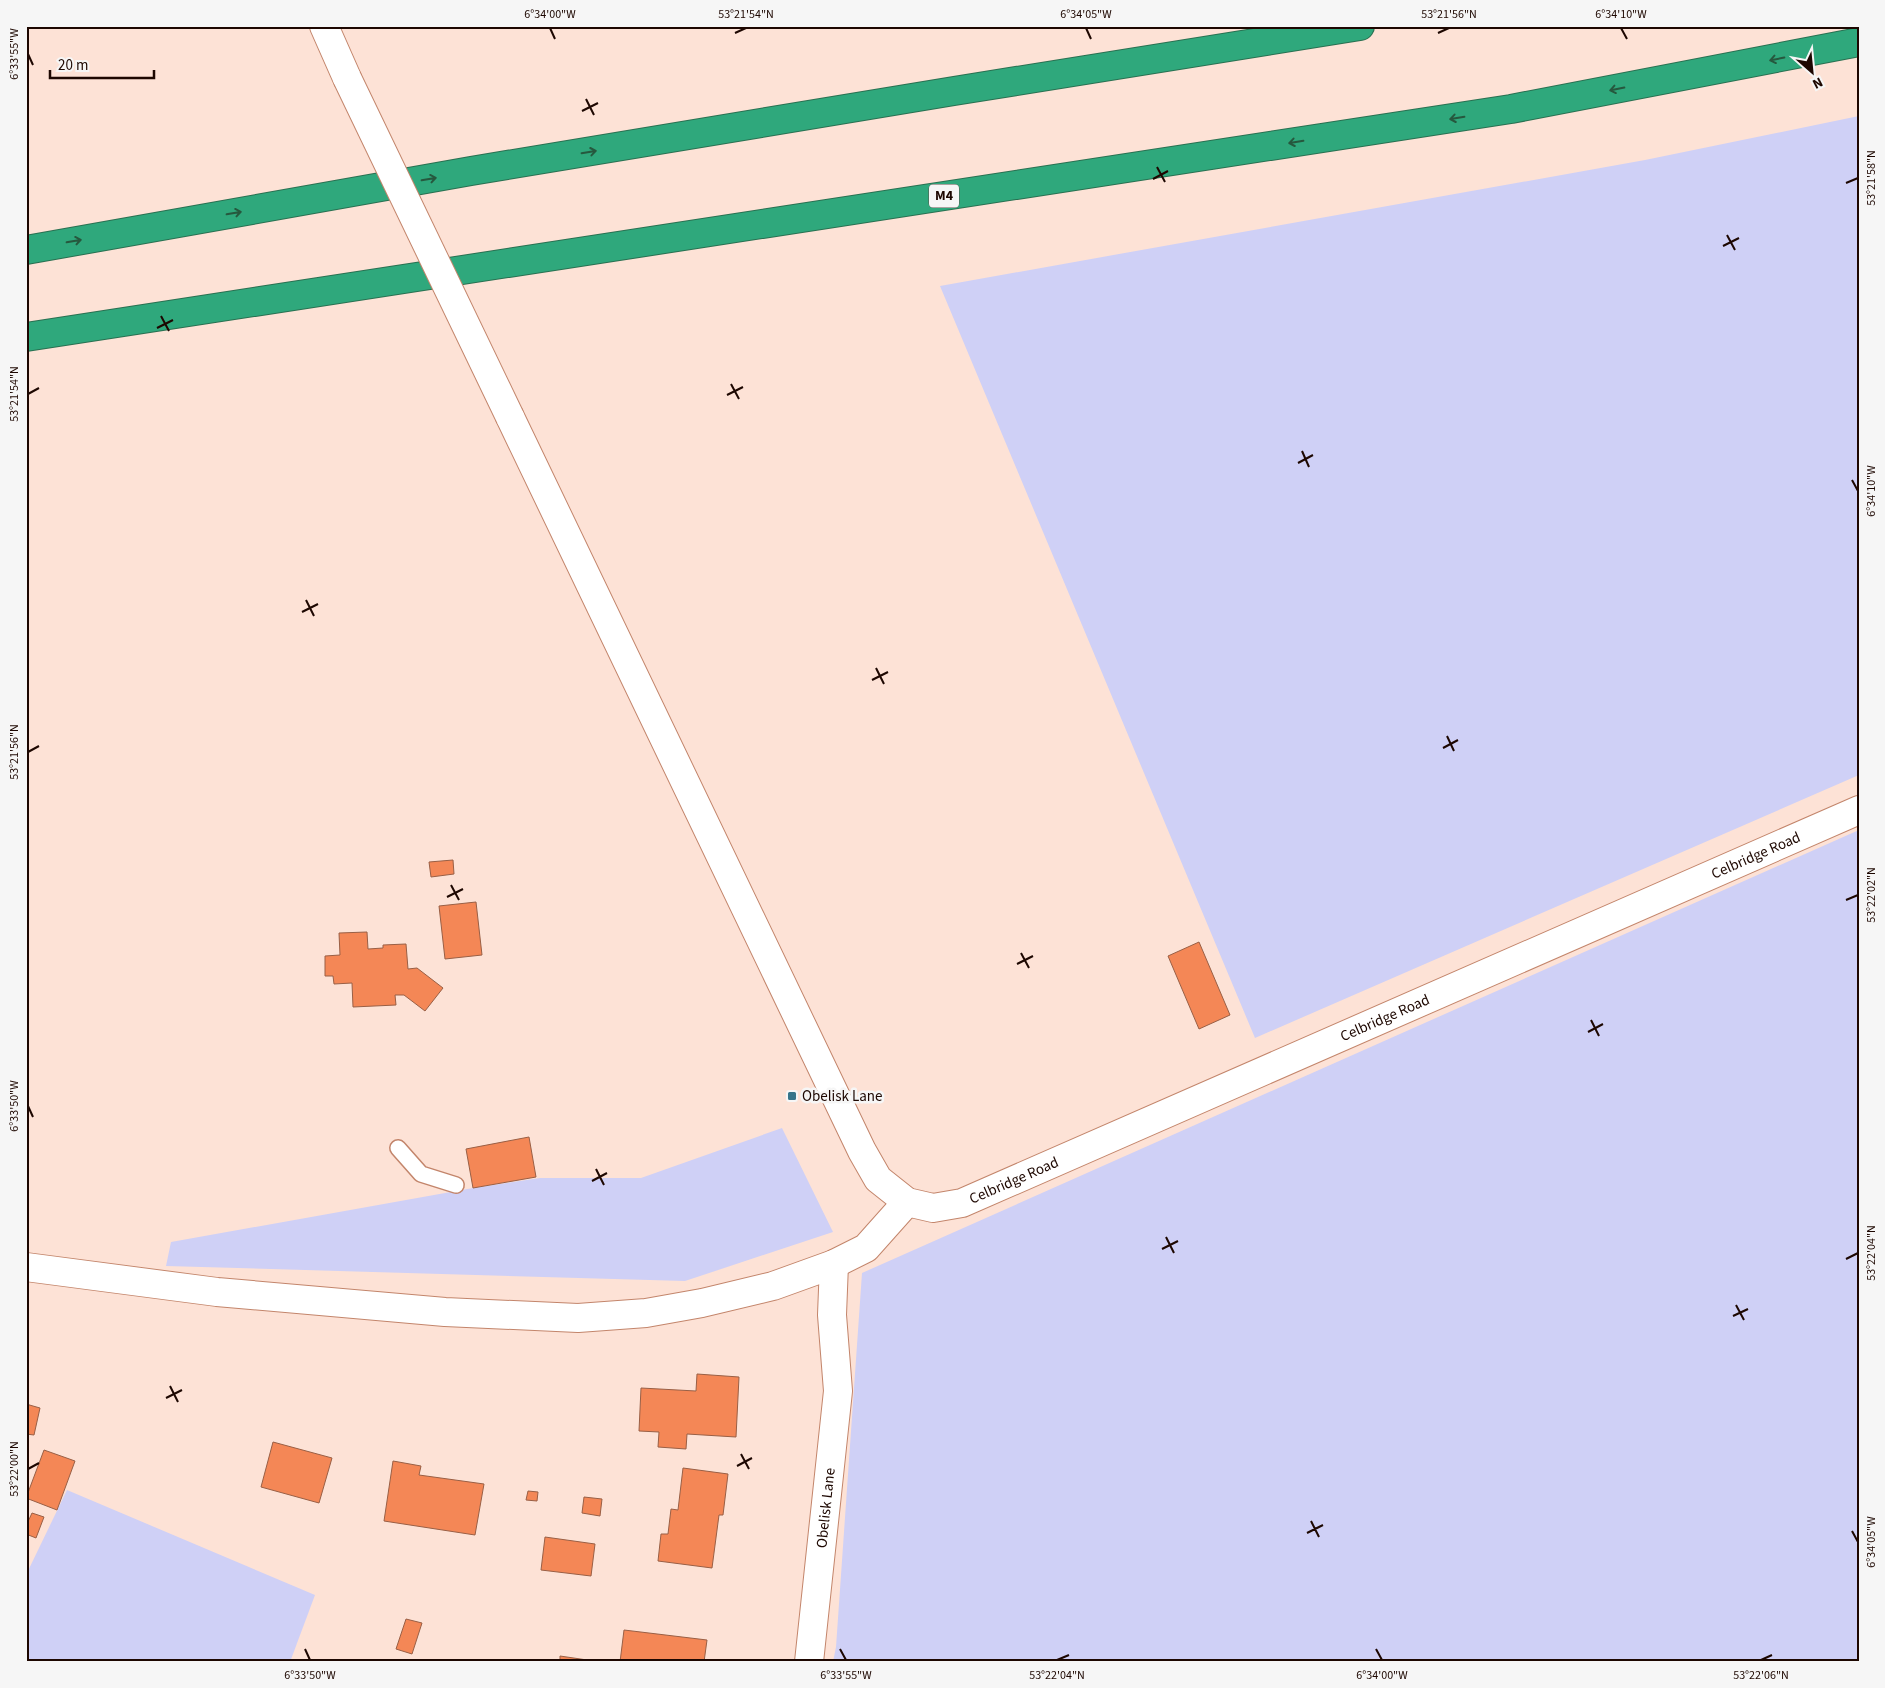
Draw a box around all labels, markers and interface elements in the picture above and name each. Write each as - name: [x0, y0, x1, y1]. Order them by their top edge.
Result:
- text: 6°34'00"W: [524, 6, 576, 23]
- text: 53°21'54"N: [718, 6, 774, 23]
- text: 6°34'05"W: [1060, 6, 1112, 23]
- text: 53°21'56"N: [1421, 6, 1477, 23]
- text: 6°34'10"W: [1595, 6, 1647, 23]
- text: 6°33'55"W: [6, 28, 23, 80]
- scale bar: [50, 48, 154, 80]
- north arrow: [1788, 48, 1838, 98]
- one-way arrow: [1769, 54, 1785, 64]
- text: 20 m: [58, 55, 88, 76]
- text: N: [1809, 72, 1826, 94]
- one-way arrow: [1609, 85, 1625, 94]
- one-way arrow: [1449, 113, 1465, 123]
- one-way arrow: [1289, 138, 1305, 148]
- one-way arrow: [581, 146, 597, 156]
- text: 53°21'58"N: [1863, 150, 1880, 206]
- one-way arrow: [420, 173, 436, 183]
- road number: M4: [929, 185, 959, 208]
- one-way arrow: [226, 208, 242, 217]
- one-way arrow: [66, 236, 82, 246]
- text: 53°21'54"N: [6, 366, 23, 422]
- text: 6°34'10"W: [1863, 465, 1880, 517]
- text: 53°21'56"N: [6, 724, 23, 780]
- street label: Celbridge Road: [1708, 826, 1804, 884]
- text: 53°22'02"N: [1863, 867, 1880, 923]
- street label: Celbridge Road: [1337, 989, 1433, 1047]
- text: 6°33'50"W: [6, 1080, 23, 1132]
- place label: Obelisk Lane: [802, 1086, 882, 1107]
- marker: Obelisk Lane: [786, 1090, 798, 1102]
- street label: Celbridge Road: [966, 1152, 1062, 1209]
- text: 53°22'04"N: [1863, 1225, 1880, 1281]
- text: 53°22'00"N: [6, 1441, 23, 1497]
- street label: Obelisk Lane: [811, 1467, 840, 1549]
- text: 6°34'05"W: [1863, 1516, 1880, 1568]
- text: 6°33'50"W: [284, 1667, 336, 1684]
- text: 6°33'55"W: [820, 1667, 872, 1684]
- text: 53°22'04"N: [1029, 1667, 1085, 1684]
- text: 6°34'00"W: [1356, 1667, 1408, 1684]
- text: 53°22'06"N: [1733, 1667, 1789, 1684]

